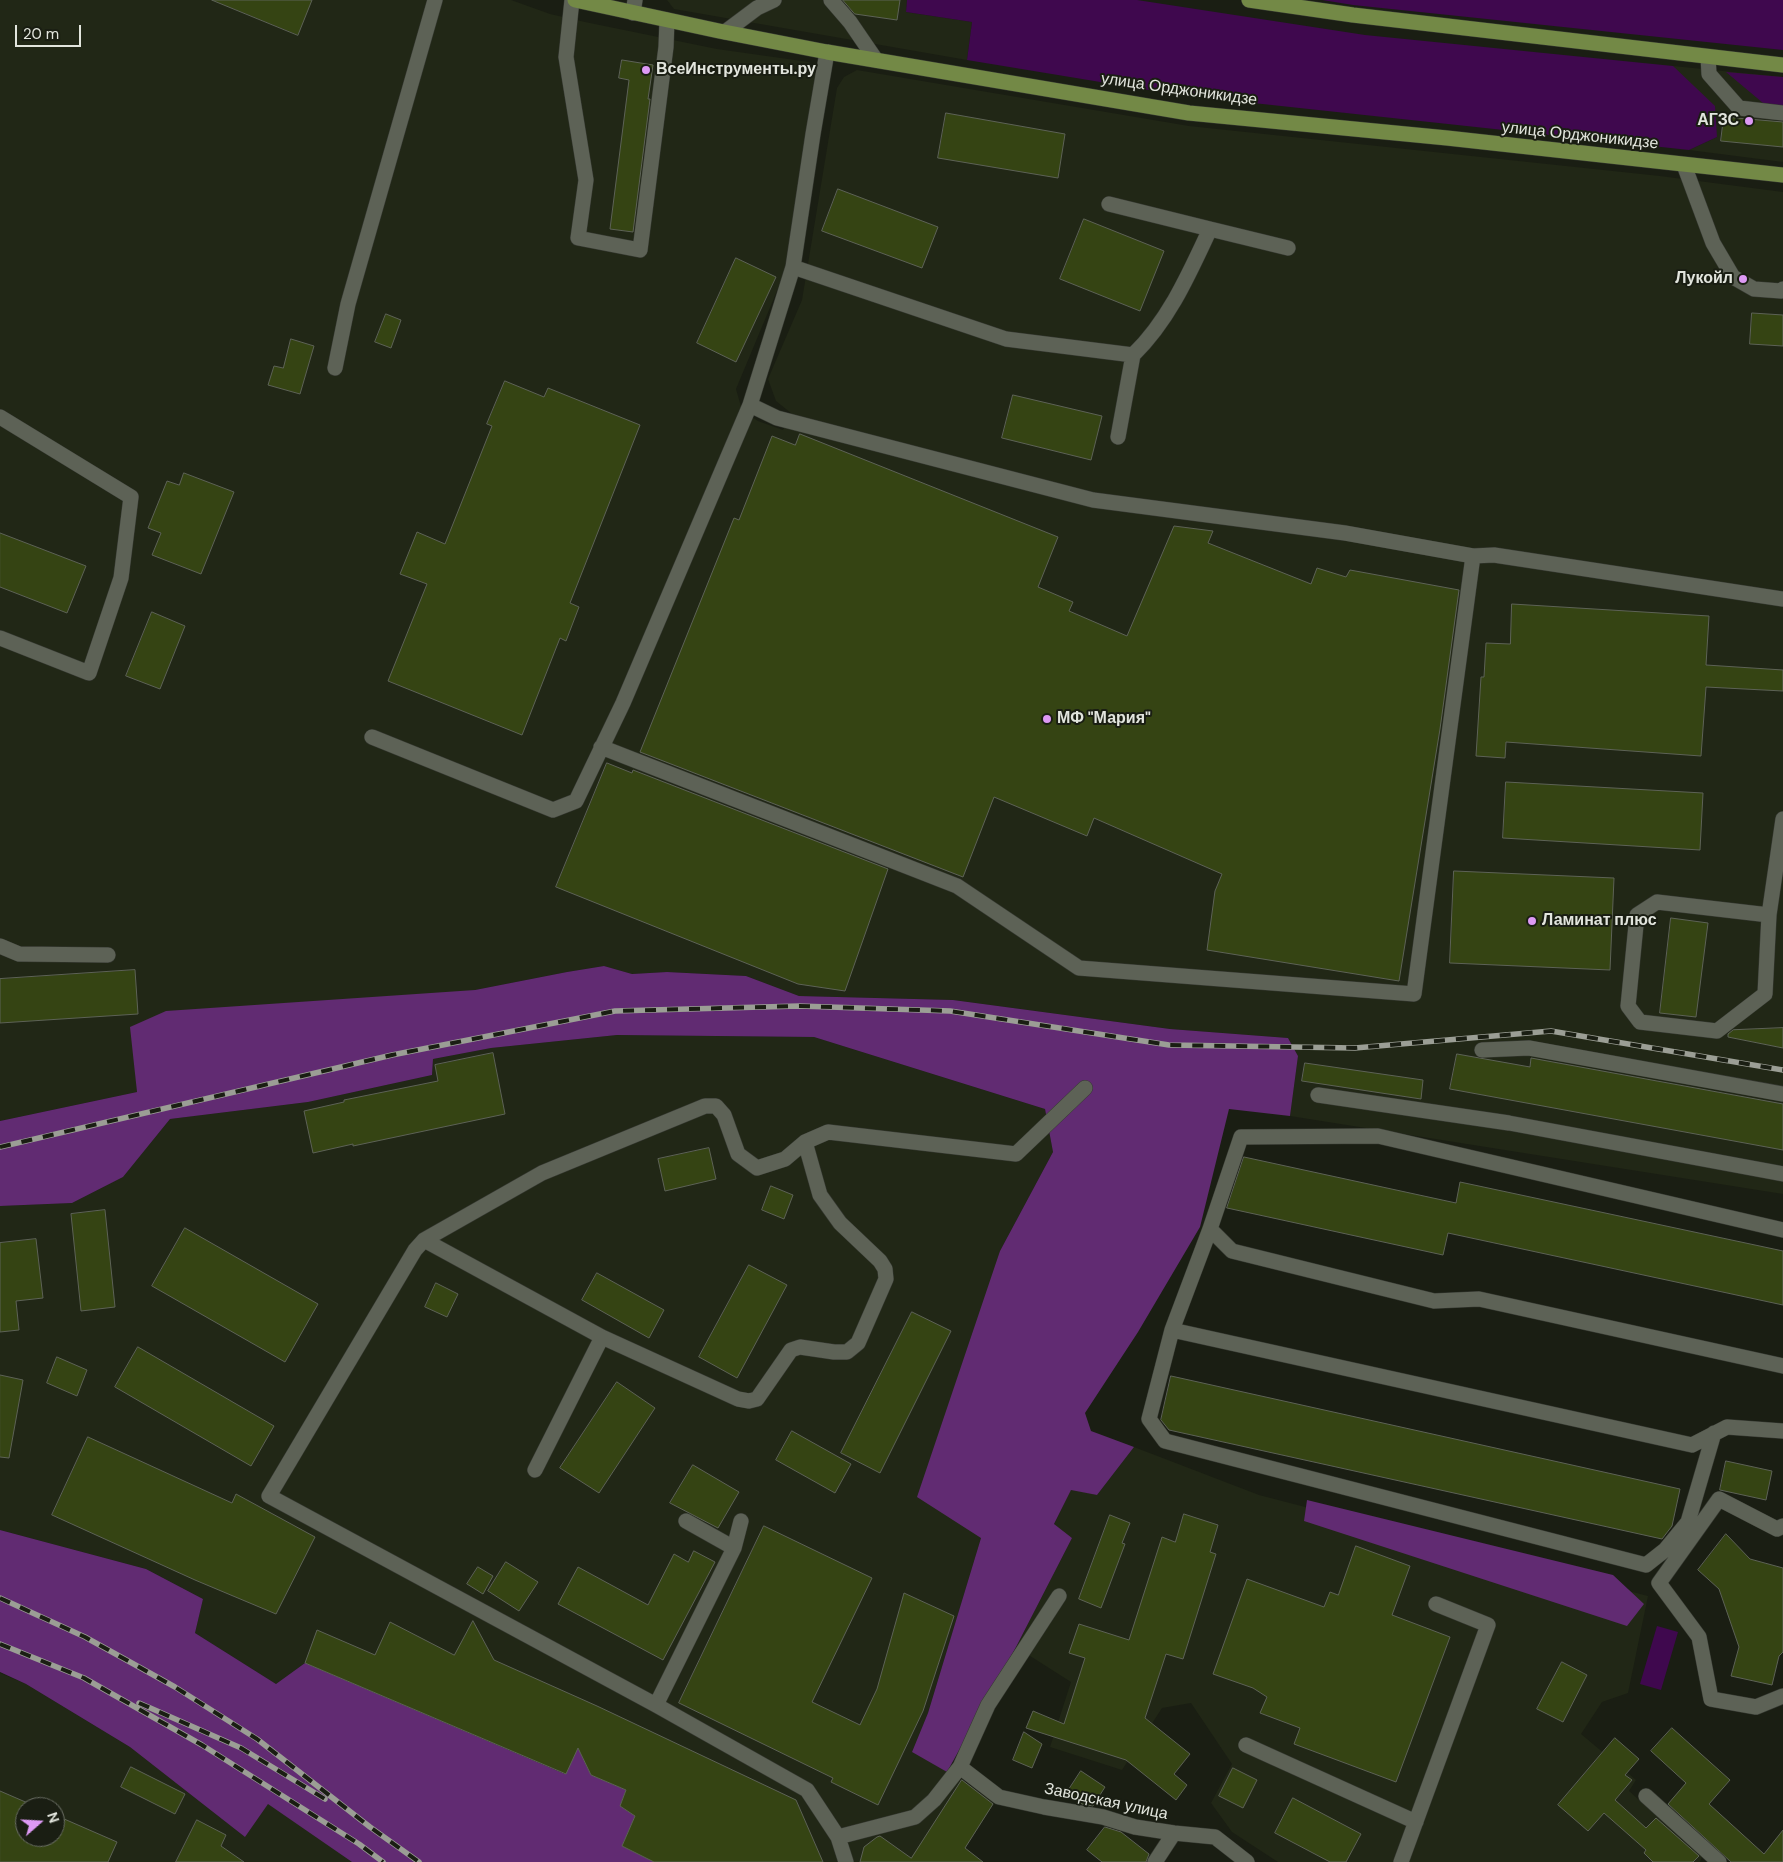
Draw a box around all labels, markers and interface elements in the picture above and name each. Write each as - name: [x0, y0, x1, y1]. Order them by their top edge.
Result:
- scale bar: [18, 15, 84, 47]
- text: 20 m: [23, 24, 59, 44]
- place label: ВсеИнструменты.ру: [656, 60, 816, 80]
- marker: ВсеИнструменты.ру: [640, 64, 652, 76]
- street label: улица Орджоникидзе: [1100, 70, 1258, 110]
- place label: АГЗС: [1697, 111, 1739, 131]
- marker: АГЗС: [1743, 115, 1755, 127]
- street label: улица Орджоникидзе: [1501, 118, 1659, 154]
- place label: Лукойл: [1675, 269, 1733, 289]
- marker: Лукойл: [1737, 273, 1749, 285]
- place label: МФ "Мария": [1057, 709, 1151, 729]
- marker: МФ "Мария": [1041, 713, 1053, 725]
- place label: Ламинат плюс: [1542, 911, 1657, 931]
- marker: Ламинат плюс: [1526, 915, 1538, 927]
- street label: Заводская улица: [1042, 1780, 1170, 1824]
- north arrow: [15, 1797, 65, 1847]
- text: N: [43, 1810, 63, 1825]

